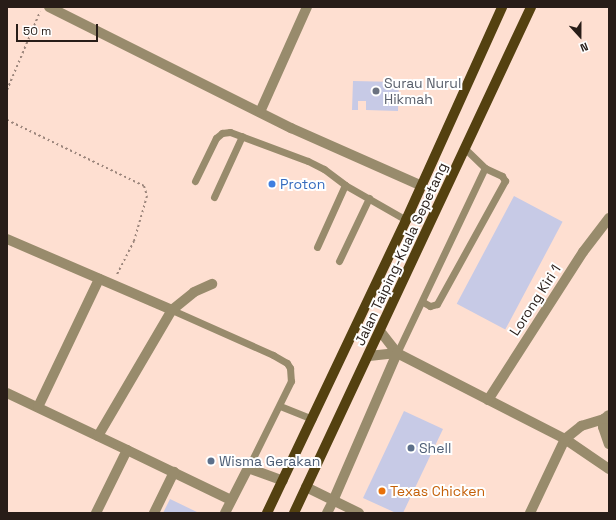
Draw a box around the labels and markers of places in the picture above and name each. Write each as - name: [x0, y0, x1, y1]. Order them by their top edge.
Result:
- place label: Surau Nurul Hikmah: [384, 75, 461, 108]
- marker: Surau Nurul Hikmah: [371, 86, 381, 96]
- place label: Proton: [280, 176, 325, 192]
- marker: Proton: [267, 179, 277, 189]
- place label: Shell: [419, 440, 451, 456]
- marker: Shell: [406, 443, 416, 453]
- place label: Wisma Gerakan: [219, 453, 320, 469]
- marker: Wisma Gerakan: [206, 456, 216, 466]
- place label: Texas Chicken: [390, 483, 485, 499]
- marker: Texas Chicken: [377, 486, 387, 496]

